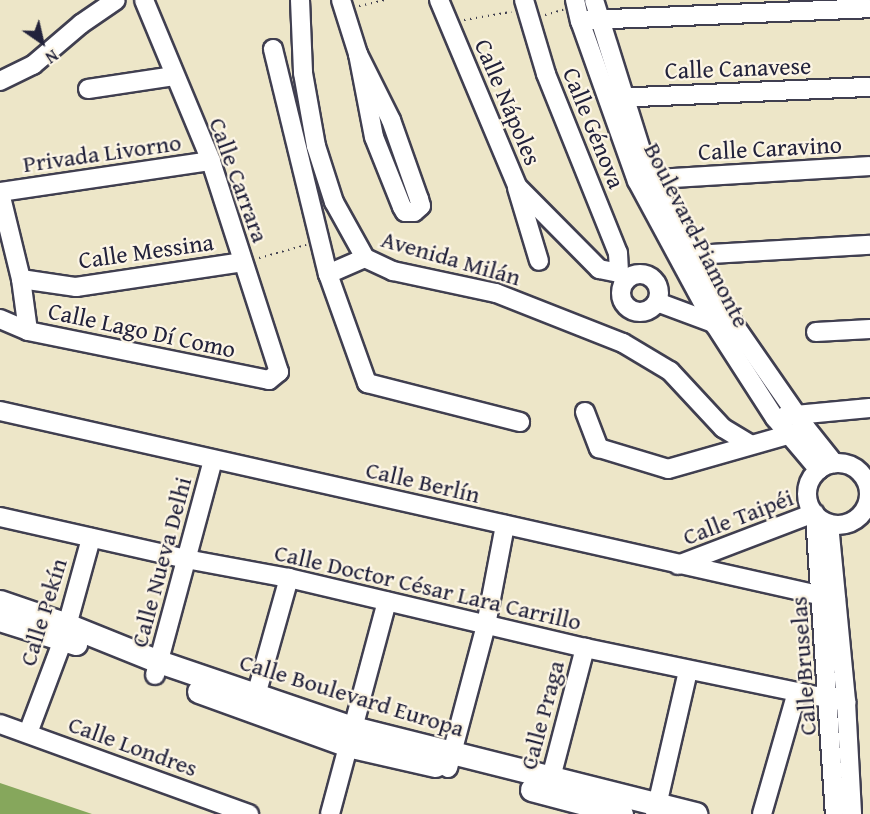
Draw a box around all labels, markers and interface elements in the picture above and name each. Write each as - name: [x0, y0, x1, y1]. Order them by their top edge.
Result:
- north arrow: [12, 12, 72, 72]
- street label: Calle Nápoles: [469, 35, 547, 169]
- text: N: [41, 44, 63, 70]
- street label: Calle Canavese: [664, 51, 812, 85]
- street label: Calle Génova: [557, 63, 631, 193]
- street label: Calle Carrara: [203, 114, 275, 246]
- street label: Privada Livorno: [21, 128, 183, 178]
- street label: Calle Caravino: [697, 130, 843, 166]
- street label: Boulevard Piamonte: [638, 138, 756, 332]
- street label: Avenida Milán: [378, 224, 524, 292]
- street label: Calle Messina: [77, 227, 215, 275]
- street label: Calle Lago Dí Como: [46, 296, 238, 364]
- street label: Calle Berlín: [363, 455, 483, 509]
- street label: Calle Nueva Delhi: [124, 474, 198, 650]
- street label: Calle Taipéi: [679, 483, 797, 551]
- street label: Calle Doctor César Lara Carrillo: [272, 538, 584, 636]
- street label: Calle Pekín: [13, 555, 73, 669]
- street label: Calle Bruselas: [784, 596, 822, 736]
- street label: Calle Boulevard Europa: [236, 647, 468, 743]
- street label: Calle Praga: [514, 657, 570, 773]
- street label: Calle Londres: [65, 709, 201, 783]

